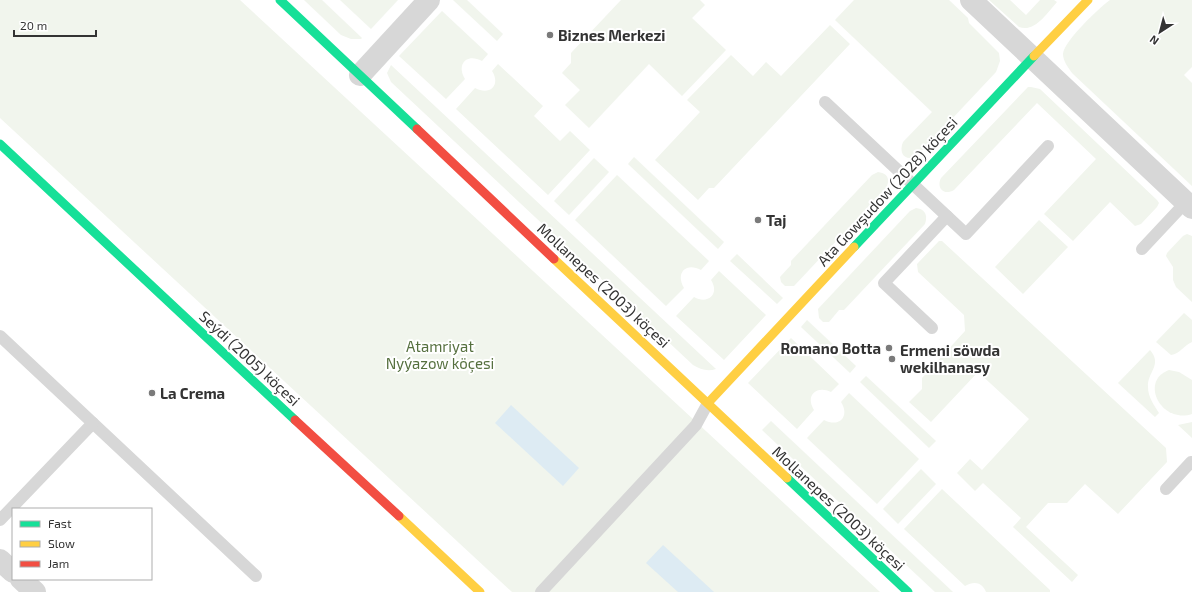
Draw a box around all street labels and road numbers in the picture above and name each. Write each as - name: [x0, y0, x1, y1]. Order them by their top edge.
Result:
- street label: Ata Gowşudow (2028) köçesi: [813, 113, 962, 270]
- street label: Mollanepes (2003) köçesi: [533, 219, 674, 352]
- street label: Seýdi (2005) köçesi: [195, 307, 304, 410]
- street label: Mollanepes (2003) köçesi: [768, 442, 909, 575]

